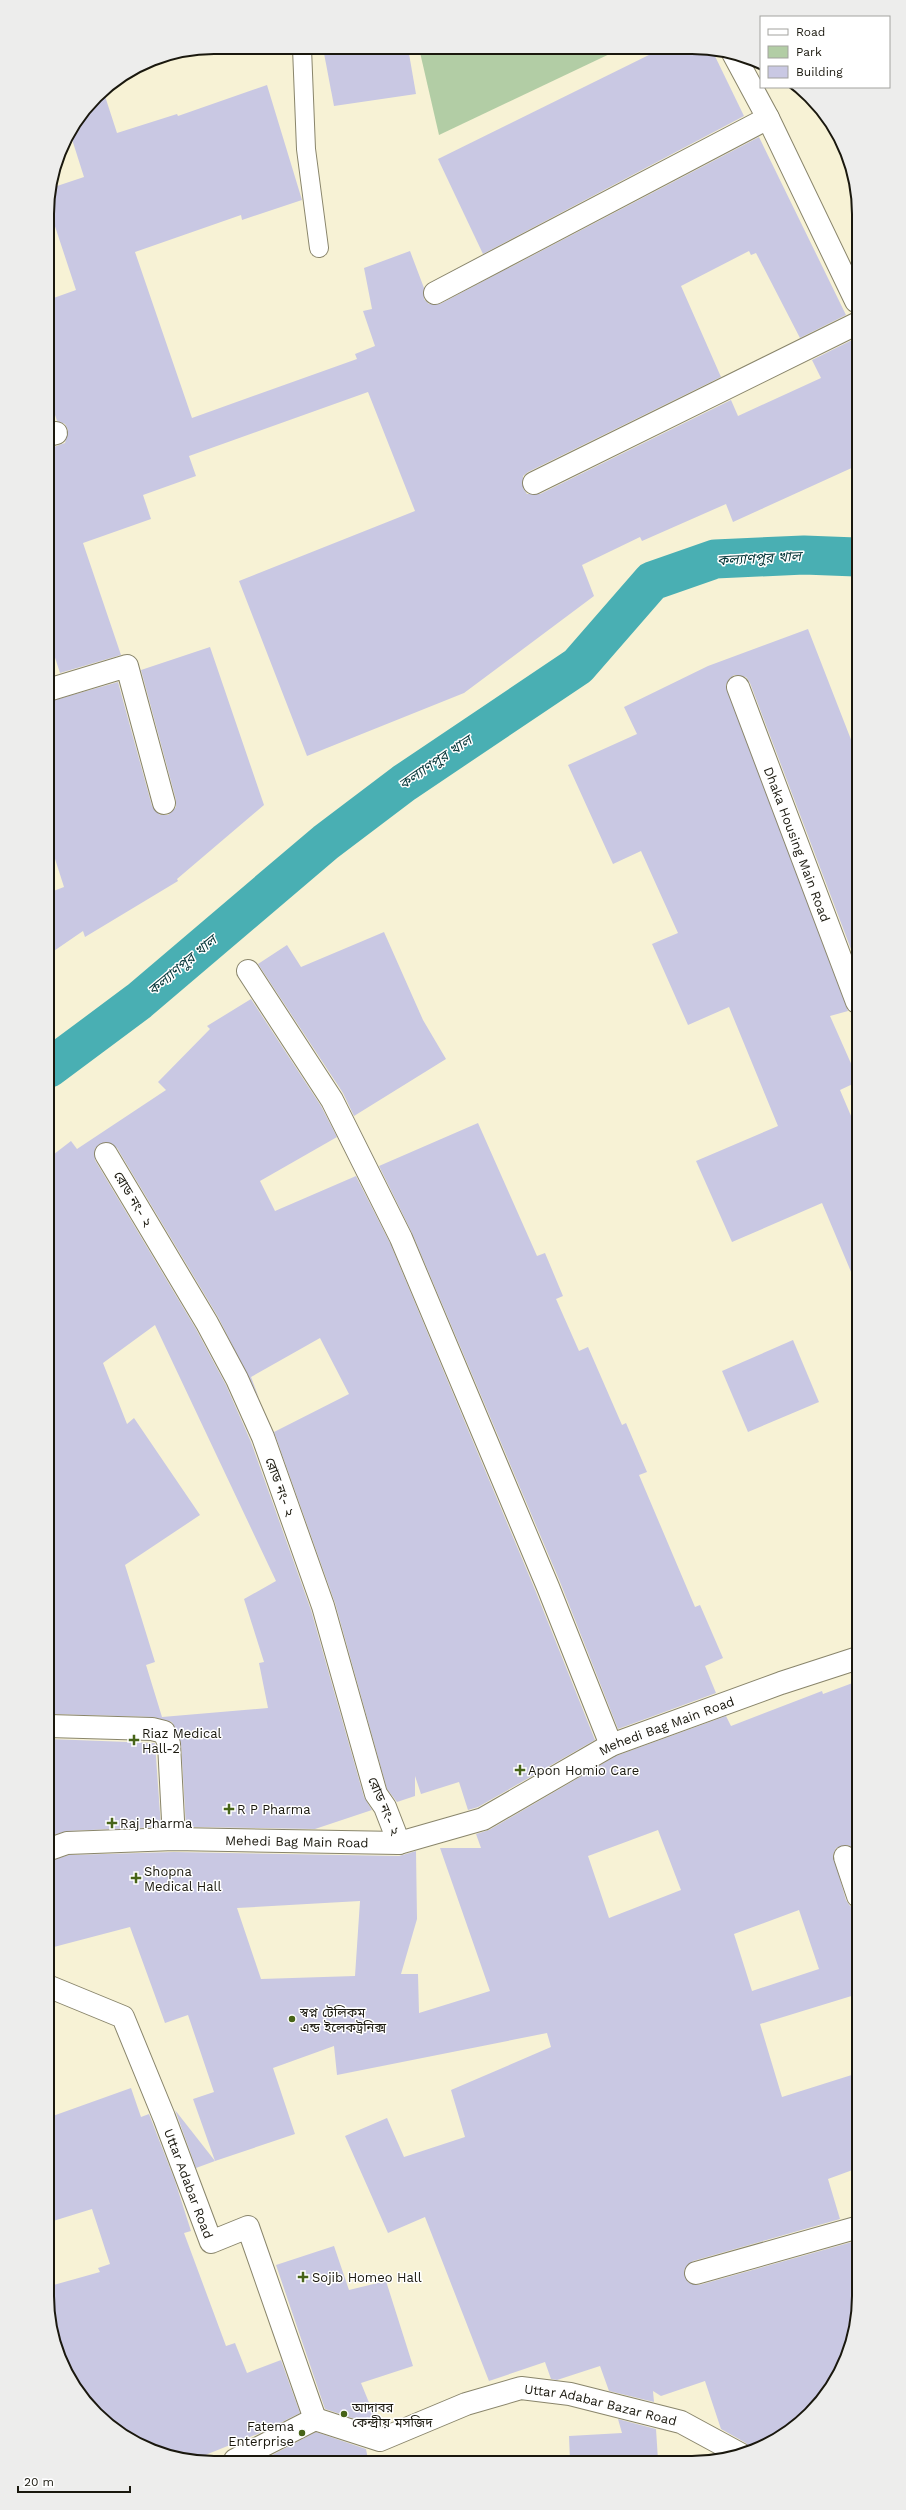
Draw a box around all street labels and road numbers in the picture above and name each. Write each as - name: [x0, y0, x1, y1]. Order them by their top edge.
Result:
- street label: Dhaka Housing Main Road: [761, 764, 833, 924]
- street label: রোড নং- ২: [111, 1169, 156, 1230]
- street label: রোড নং- ২: [262, 1455, 298, 1519]
- street label: Mehedi Bag Main Road: [596, 1693, 736, 1758]
- street label: রোড নং- ২: [365, 1775, 403, 1838]
- street label: Mehedi Bag Main Road: [225, 1832, 369, 1850]
- street label: Uttar Adabar Road: [161, 2126, 216, 2241]
- street label: Uttar Adabar Bazar Road: [523, 2381, 678, 2428]

